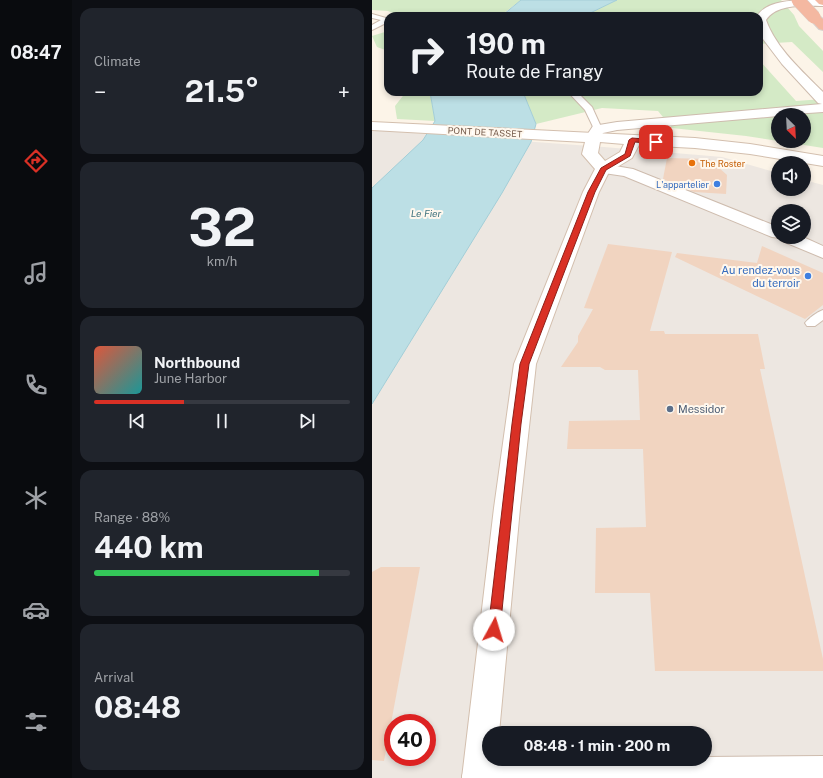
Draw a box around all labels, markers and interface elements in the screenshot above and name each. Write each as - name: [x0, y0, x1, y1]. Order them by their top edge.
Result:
- text: 190 m: [466, 27, 546, 60]
- icon: right: [400, 28, 452, 80]
- text: 08:47: [10, 42, 62, 63]
- text: Climate: [94, 54, 141, 69]
- text: Route de Frangy: [466, 61, 603, 82]
- text: 21.5°: [185, 73, 259, 109]
- text: −: [94, 79, 106, 105]
- text: +: [338, 79, 350, 105]
- north arrow: [771, 108, 811, 148]
- map controls: [771, 108, 811, 244]
- street label: PONT DE TASSET: [447, 125, 523, 139]
- pin: [639, 125, 673, 159]
- icon: arrive: [645, 131, 667, 153]
- icon: directions: [22, 147, 50, 175]
- button: sound: [771, 156, 811, 196]
- marker: The Roster: [687, 158, 697, 168]
- place label: The Roster: [700, 158, 746, 169]
- place label: L'appartelier: [656, 179, 709, 190]
- marker: L'appartelier: [712, 179, 722, 189]
- text: 32: [188, 197, 256, 258]
- button: layers: [771, 204, 811, 244]
- water label: Le Fier: [411, 207, 442, 219]
- text: km/h: [207, 254, 237, 269]
- icon: music: [22, 259, 50, 287]
- place label: Au rendez-vous du terroir: [721, 264, 800, 289]
- marker: Au rendez-vous du terroir: [803, 271, 813, 281]
- text: Northbound: [154, 354, 240, 371]
- icon: phone: [22, 371, 50, 399]
- text: June Harbor: [154, 371, 227, 386]
- place label: Messidor: [678, 403, 725, 415]
- marker: Messidor: [665, 404, 675, 414]
- icon: previous: [126, 410, 148, 432]
- icon: pause: [211, 410, 233, 432]
- icon: next: [296, 410, 318, 432]
- icon: climate: [22, 484, 50, 512]
- text: Range · 88%: [94, 510, 170, 525]
- text: 440 km: [94, 529, 204, 565]
- icon: car: [22, 596, 50, 624]
- position arrow: [473, 609, 515, 651]
- text: Arrival: [94, 670, 134, 685]
- text: 08:48: [94, 689, 181, 725]
- icon: filters: [22, 708, 50, 736]
- speed limit sign: 40: [384, 714, 436, 766]
- text: 08:48 · 1 min · 200 m: [524, 737, 670, 754]

